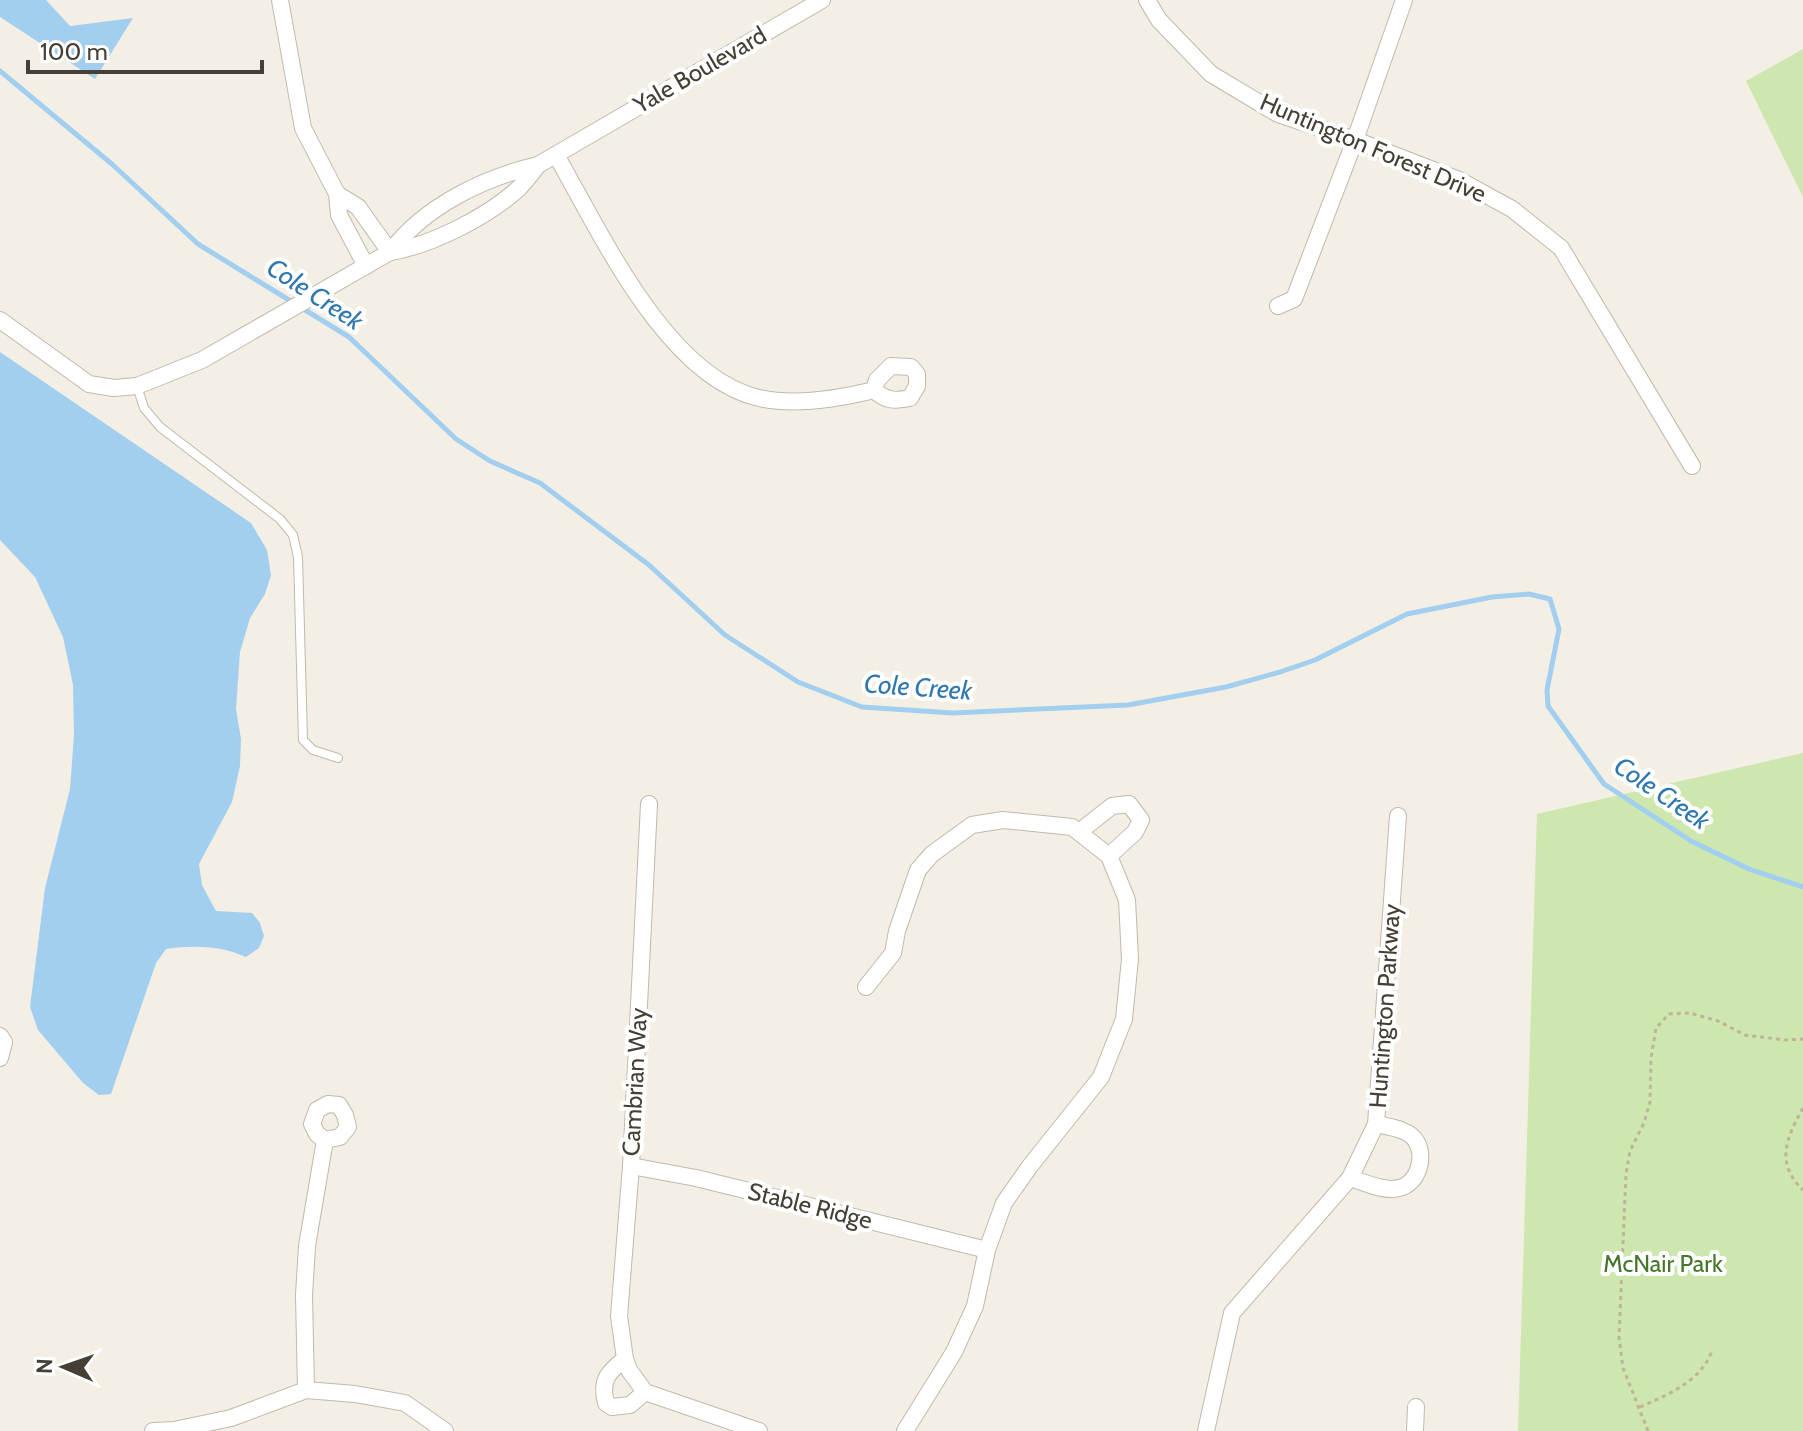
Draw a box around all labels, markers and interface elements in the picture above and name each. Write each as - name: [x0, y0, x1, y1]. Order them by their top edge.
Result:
- street label: Yale Boulevard: [627, 20, 771, 120]
- scale bar: [28, 24, 262, 74]
- text: 100 m: [40, 37, 108, 66]
- street label: Huntington Forest Drive: [1256, 87, 1490, 208]
- water label: Cole Creek: [261, 251, 370, 337]
- water label: Cole Creek: [863, 667, 974, 707]
- water label: Cole Creek: [1608, 749, 1717, 837]
- street label: Huntington Parkway: [1363, 903, 1406, 1109]
- street label: Cambrian Way: [616, 1007, 653, 1157]
- street label: Stable Ridge: [745, 1176, 875, 1235]
- park label: McNair Park: [1603, 1249, 1723, 1278]
- north arrow: [24, 1327, 104, 1407]
- text: N: [31, 1358, 58, 1375]

